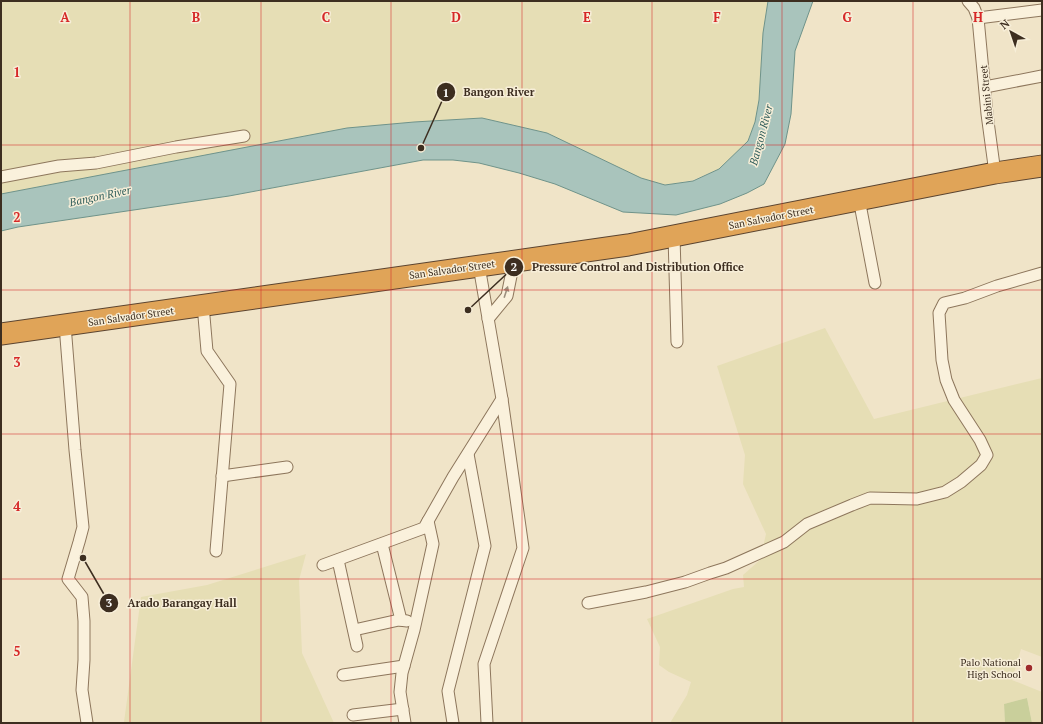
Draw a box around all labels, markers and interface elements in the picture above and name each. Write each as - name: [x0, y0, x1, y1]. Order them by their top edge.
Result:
- text: A: [60, 8, 70, 26]
- text: B: [192, 8, 200, 26]
- text: C: [322, 8, 330, 26]
- text: D: [451, 8, 461, 26]
- text: E: [583, 8, 591, 26]
- text: F: [713, 8, 721, 26]
- text: G: [842, 8, 852, 26]
- text: H: [973, 8, 983, 26]
- north arrow: [991, 12, 1031, 52]
- text: N: [997, 16, 1013, 32]
- text: 1: [13, 63, 21, 81]
- street label: Mabini Street: [977, 64, 996, 126]
- callout: Bangon River: [436, 81, 543, 104]
- text: 1: [443, 85, 449, 100]
- text: Bangon River: [464, 85, 535, 99]
- water label: Bangon River: [746, 102, 776, 168]
- water label: Bangon River: [67, 183, 133, 210]
- street label: San Salvador Street: [727, 203, 815, 232]
- text: 2: [13, 208, 21, 226]
- callout: Pressure Control and Distribution Office: [504, 255, 752, 278]
- street label: San Salvador Street: [408, 257, 496, 282]
- text: 2: [511, 259, 518, 274]
- text: Pressure Control and Distribution Office: [532, 260, 744, 274]
- one-way arrow: [504, 286, 510, 298]
- street label: San Salvador Street: [87, 304, 175, 329]
- text: 3: [13, 353, 21, 371]
- text: 4: [13, 497, 21, 515]
- callout: Arado Barangay Hall: [99, 591, 244, 614]
- text: 3: [106, 595, 113, 610]
- text: Arado Barangay Hall: [127, 596, 237, 610]
- text: 5: [13, 642, 21, 660]
- place label: Palo National High School: [960, 656, 1021, 681]
- marker: Palo National High School: [1024, 663, 1034, 673]

